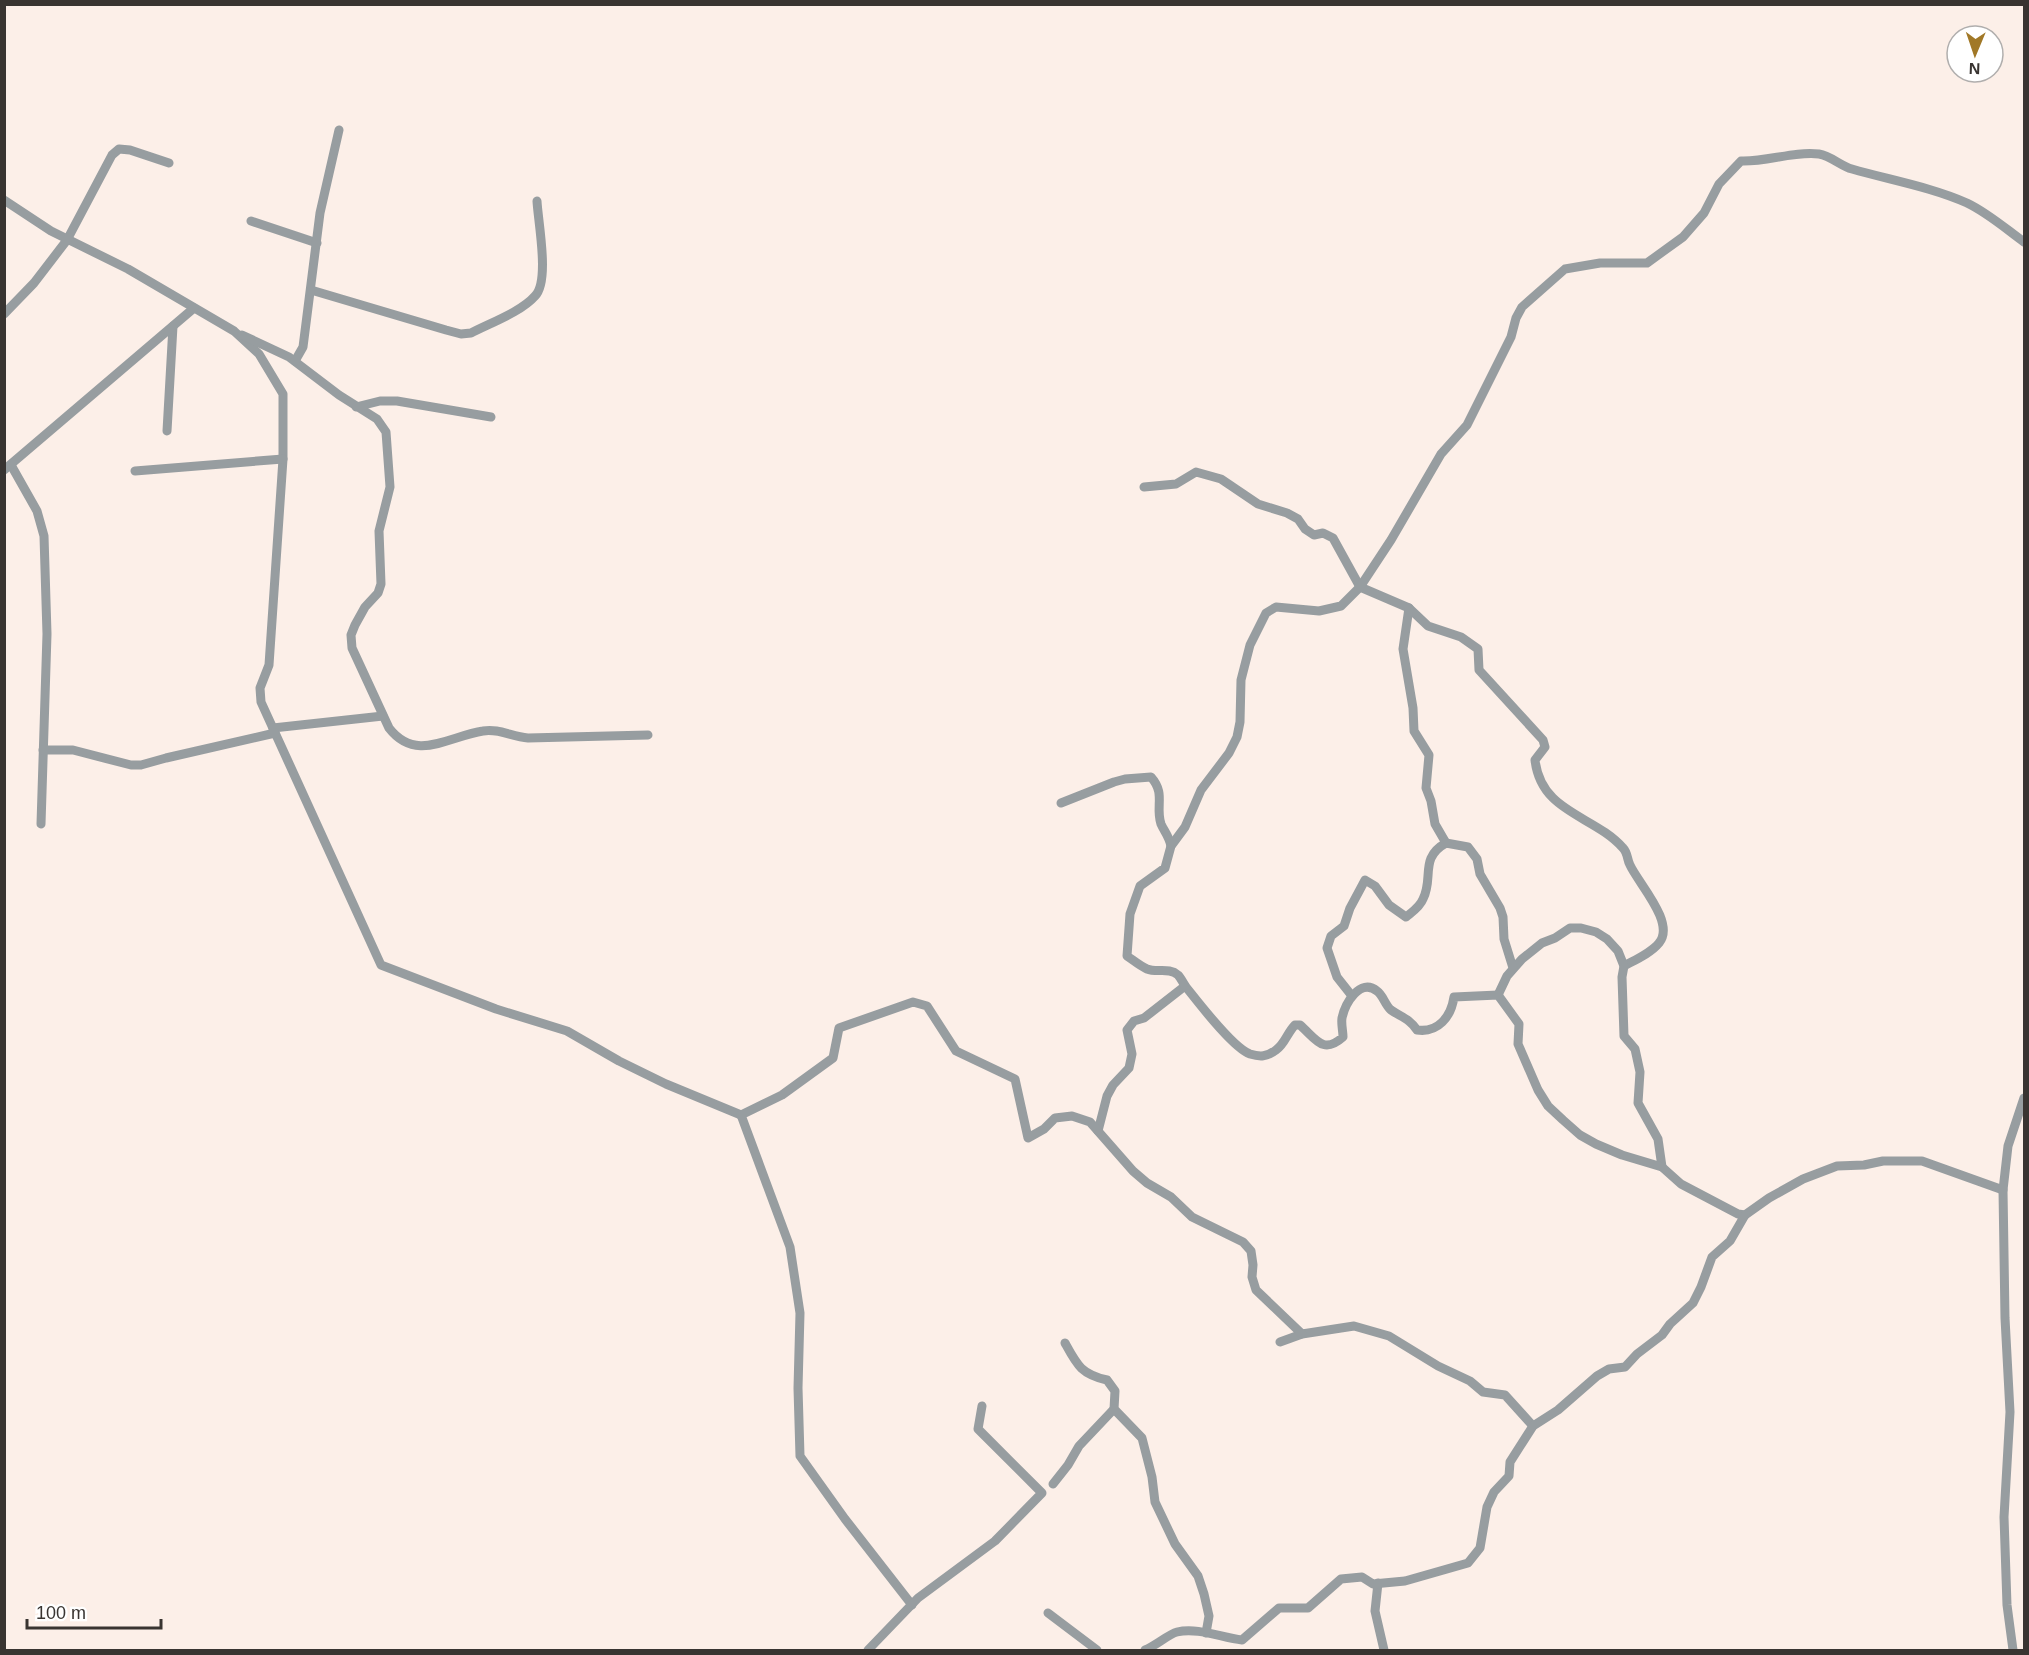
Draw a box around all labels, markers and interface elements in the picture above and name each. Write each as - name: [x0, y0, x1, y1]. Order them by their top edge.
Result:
- north arrow: [1945, 24, 2005, 84]
- text: N: [1968, 60, 1981, 77]
- scale bar: [27, 1592, 160, 1630]
- text: 100 m: [36, 1603, 86, 1623]

